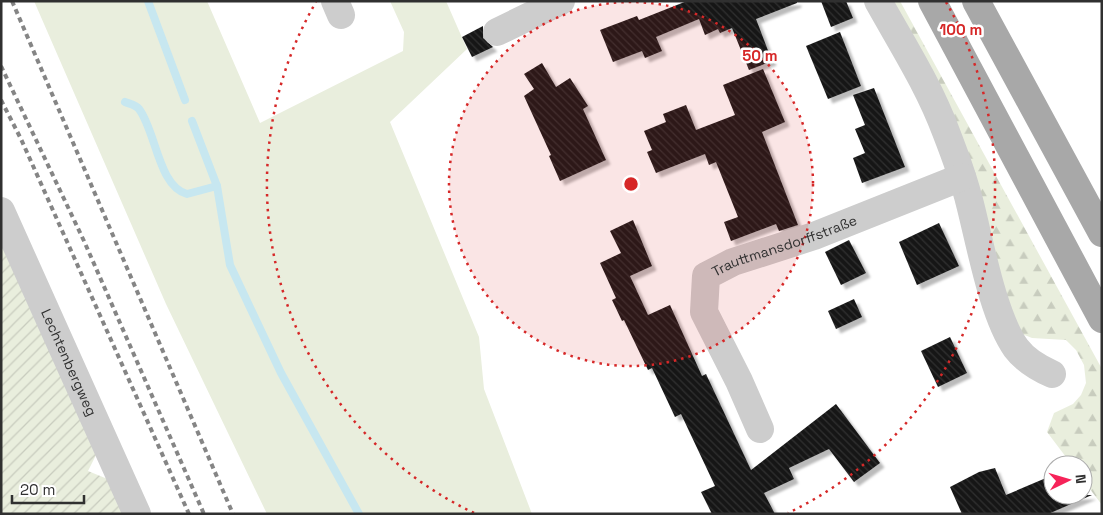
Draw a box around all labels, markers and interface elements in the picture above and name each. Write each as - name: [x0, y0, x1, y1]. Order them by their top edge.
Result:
- text: 100 m: [940, 20, 982, 39]
- text: 50 m: [742, 46, 778, 65]
- centre of rings: [622, 175, 640, 193]
- street label: Trauttmansdorffstraße: [709, 211, 859, 280]
- street label: Lechtenbergweg: [37, 306, 101, 419]
- north arrow: [1043, 455, 1093, 505]
- scale bar: [12, 472, 85, 504]
- text: N: [1072, 473, 1090, 484]
- text: 20 m: [20, 480, 55, 499]

